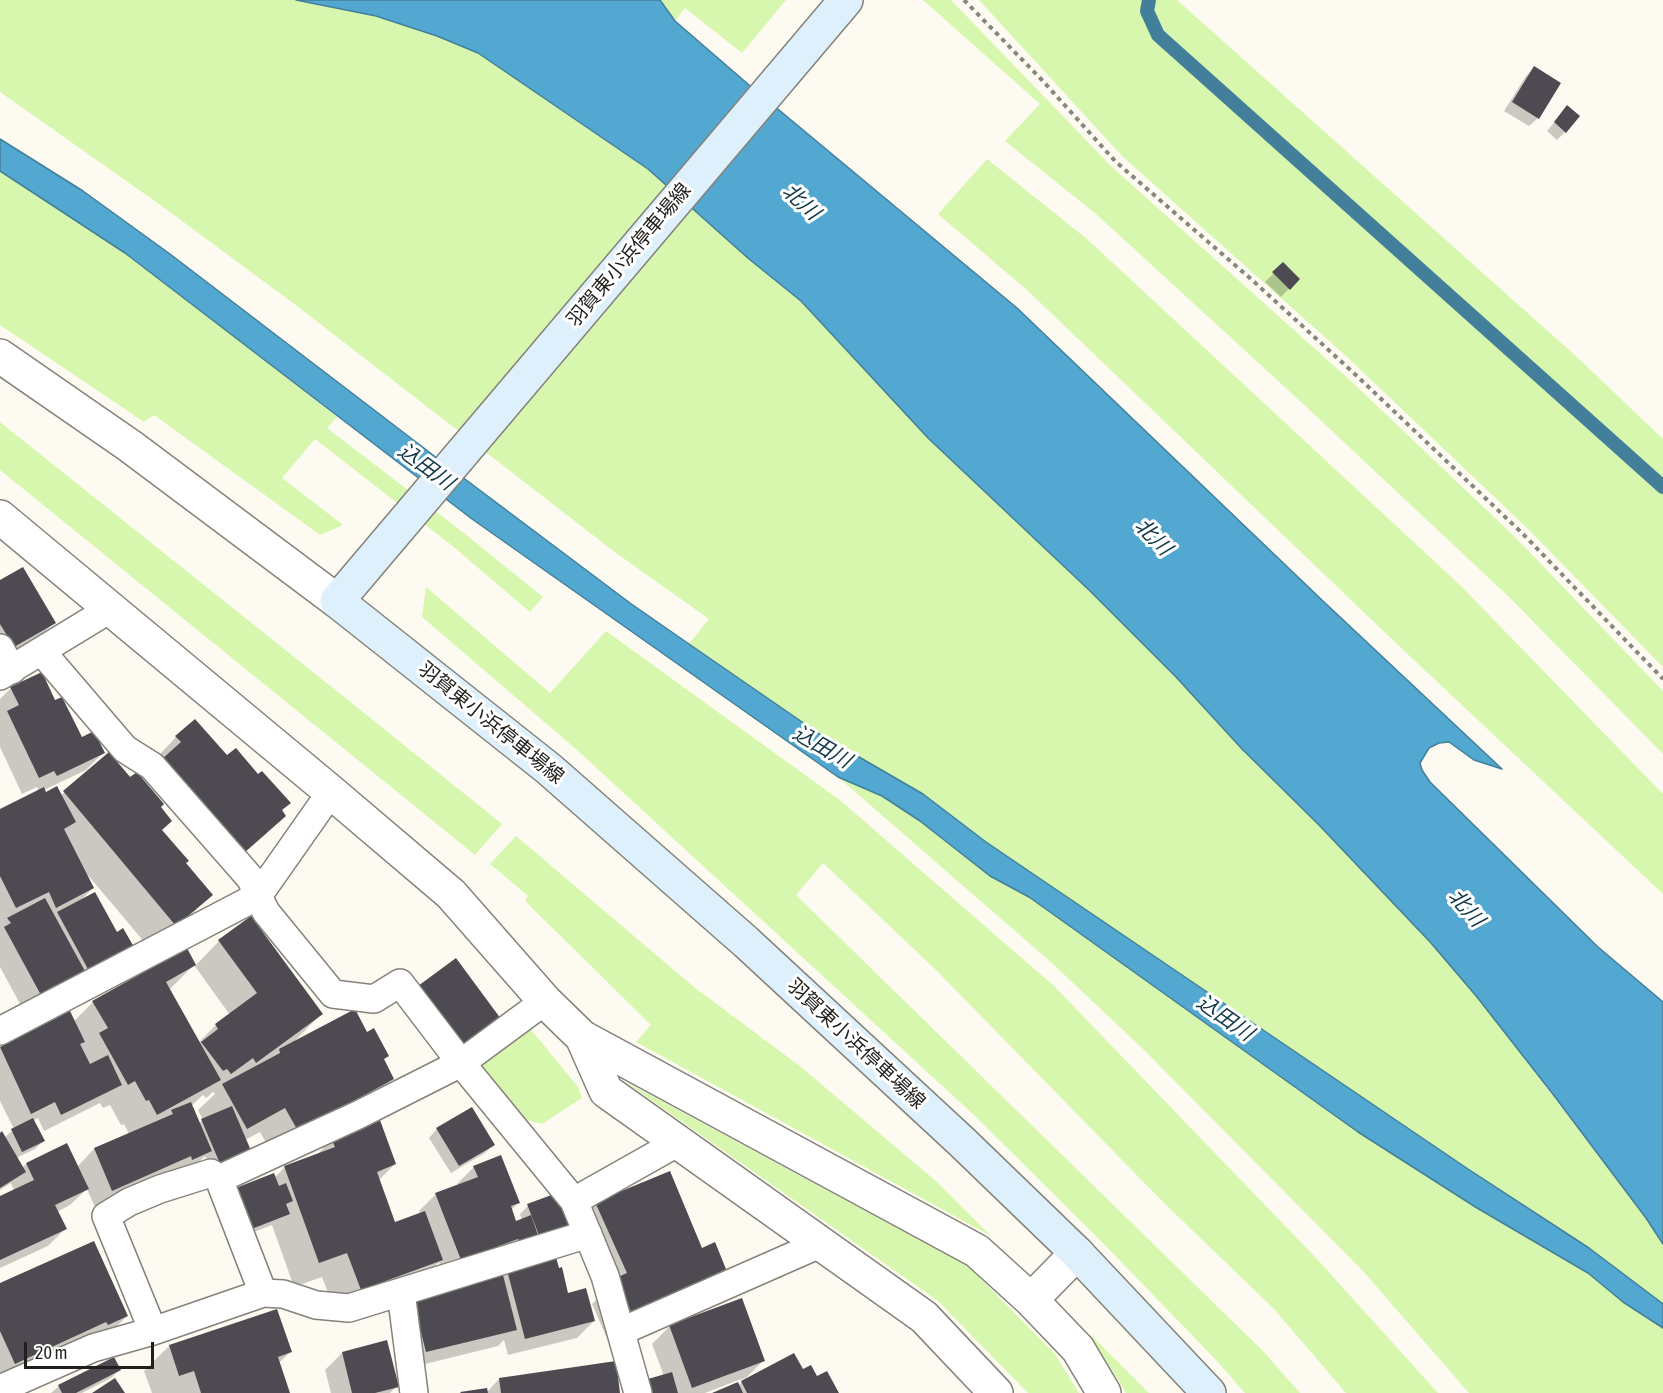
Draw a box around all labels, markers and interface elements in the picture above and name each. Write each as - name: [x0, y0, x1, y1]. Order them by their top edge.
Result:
- street label: 羽賀東小浜停車場線: [562, 178, 696, 332]
- water label: 北川: [777, 179, 825, 225]
- water label: 込田川: [393, 438, 459, 496]
- water label: 北川: [1129, 513, 1177, 561]
- street label: 羽賀東小浜停車場線: [414, 657, 568, 789]
- water label: 込田川: [788, 720, 856, 774]
- water label: 北川: [1443, 884, 1489, 932]
- street label: 羽賀東小浜停車場線: [782, 974, 930, 1114]
- water label: 込田川: [1192, 990, 1258, 1046]
- scale bar: [27, 1330, 158, 1368]
- text: 20 m: [35, 1342, 67, 1363]

